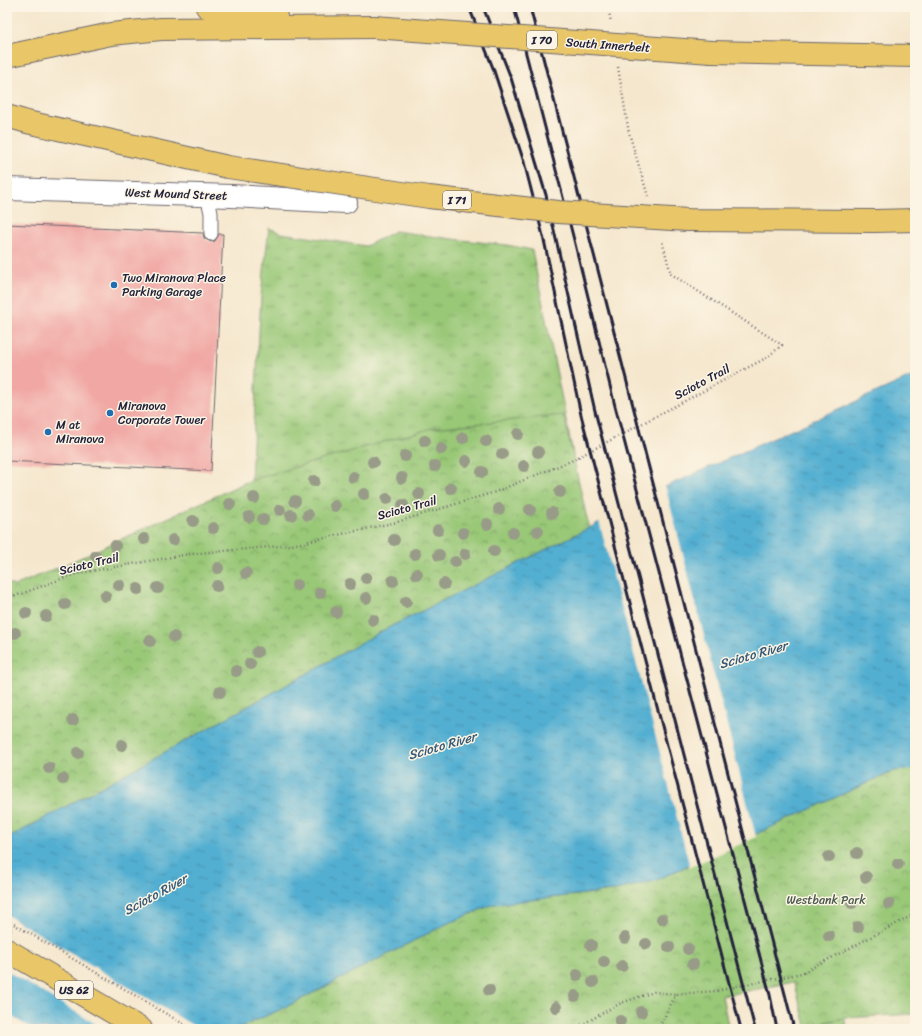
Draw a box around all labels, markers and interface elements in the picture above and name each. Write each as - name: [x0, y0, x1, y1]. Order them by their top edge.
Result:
- road number: I 70: [527, 31, 557, 49]
- street label: South Innerbelt: [565, 31, 651, 59]
- street label: West Mound Street: [125, 181, 227, 207]
- road number: I 71: [443, 191, 471, 209]
- place label: Two Miranova Place Parking Garage: [122, 267, 226, 303]
- marker: Two Miranova Place Parking Garage: [109, 280, 119, 290]
- street label: Scioto Trail: [670, 358, 735, 406]
- place label: Miranova Corporate Tower: [118, 395, 206, 431]
- marker: Miranova Corporate Tower: [105, 408, 115, 418]
- place label: M at Miranova: [56, 414, 104, 450]
- marker: M at Miranova: [43, 427, 53, 437]
- street label: Scioto Trail: [375, 489, 440, 527]
- street label: Scioto Trail: [57, 546, 122, 582]
- water label: Scioto River: [716, 633, 792, 675]
- water label: Scioto River: [405, 724, 481, 766]
- water label: Scioto River: [119, 866, 194, 921]
- park label: Westbank Park: [786, 889, 866, 911]
- road number: US 62: [55, 981, 93, 999]

